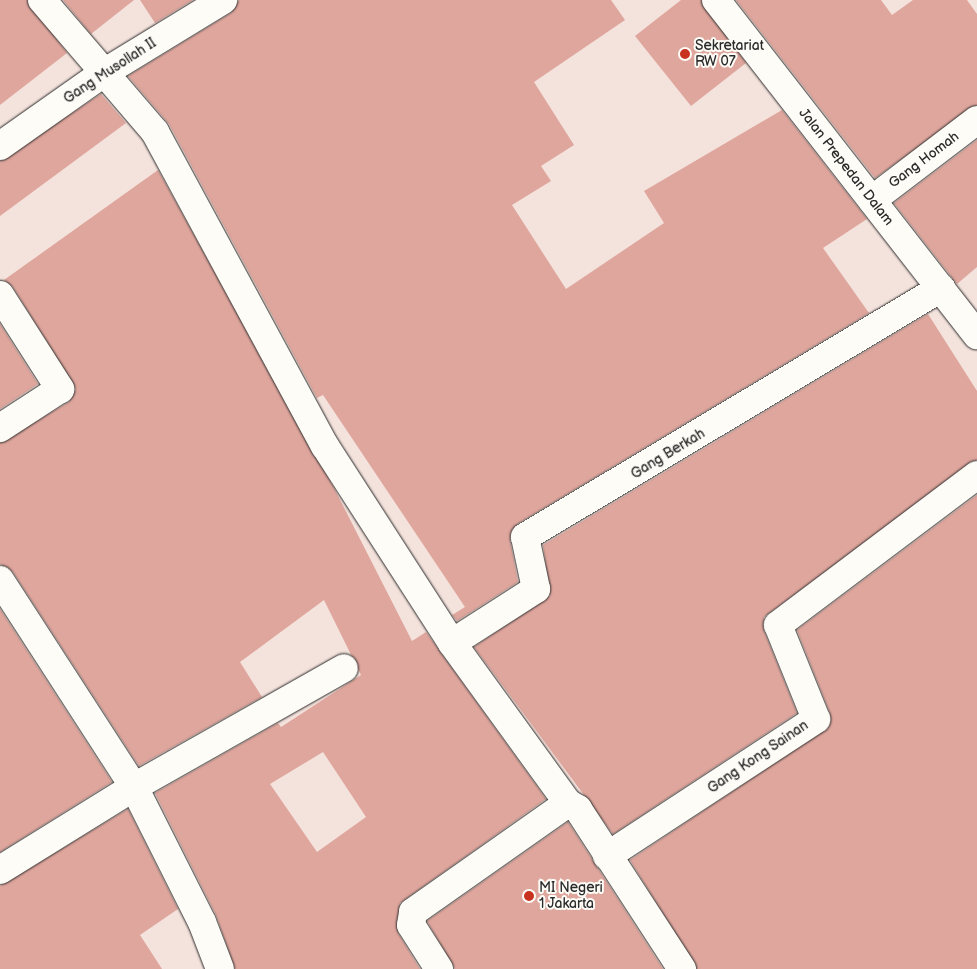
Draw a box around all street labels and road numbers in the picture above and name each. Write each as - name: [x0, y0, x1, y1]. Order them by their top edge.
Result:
- street label: Gang Musollah II: [60, 35, 160, 107]
- street label: Jalan Prepedan Dalam: [795, 105, 897, 229]
- street label: Gang Homah: [886, 128, 962, 192]
- street label: Gang Berkah: [628, 425, 708, 483]
- street label: Gang Kong Sainan: [704, 717, 812, 797]

